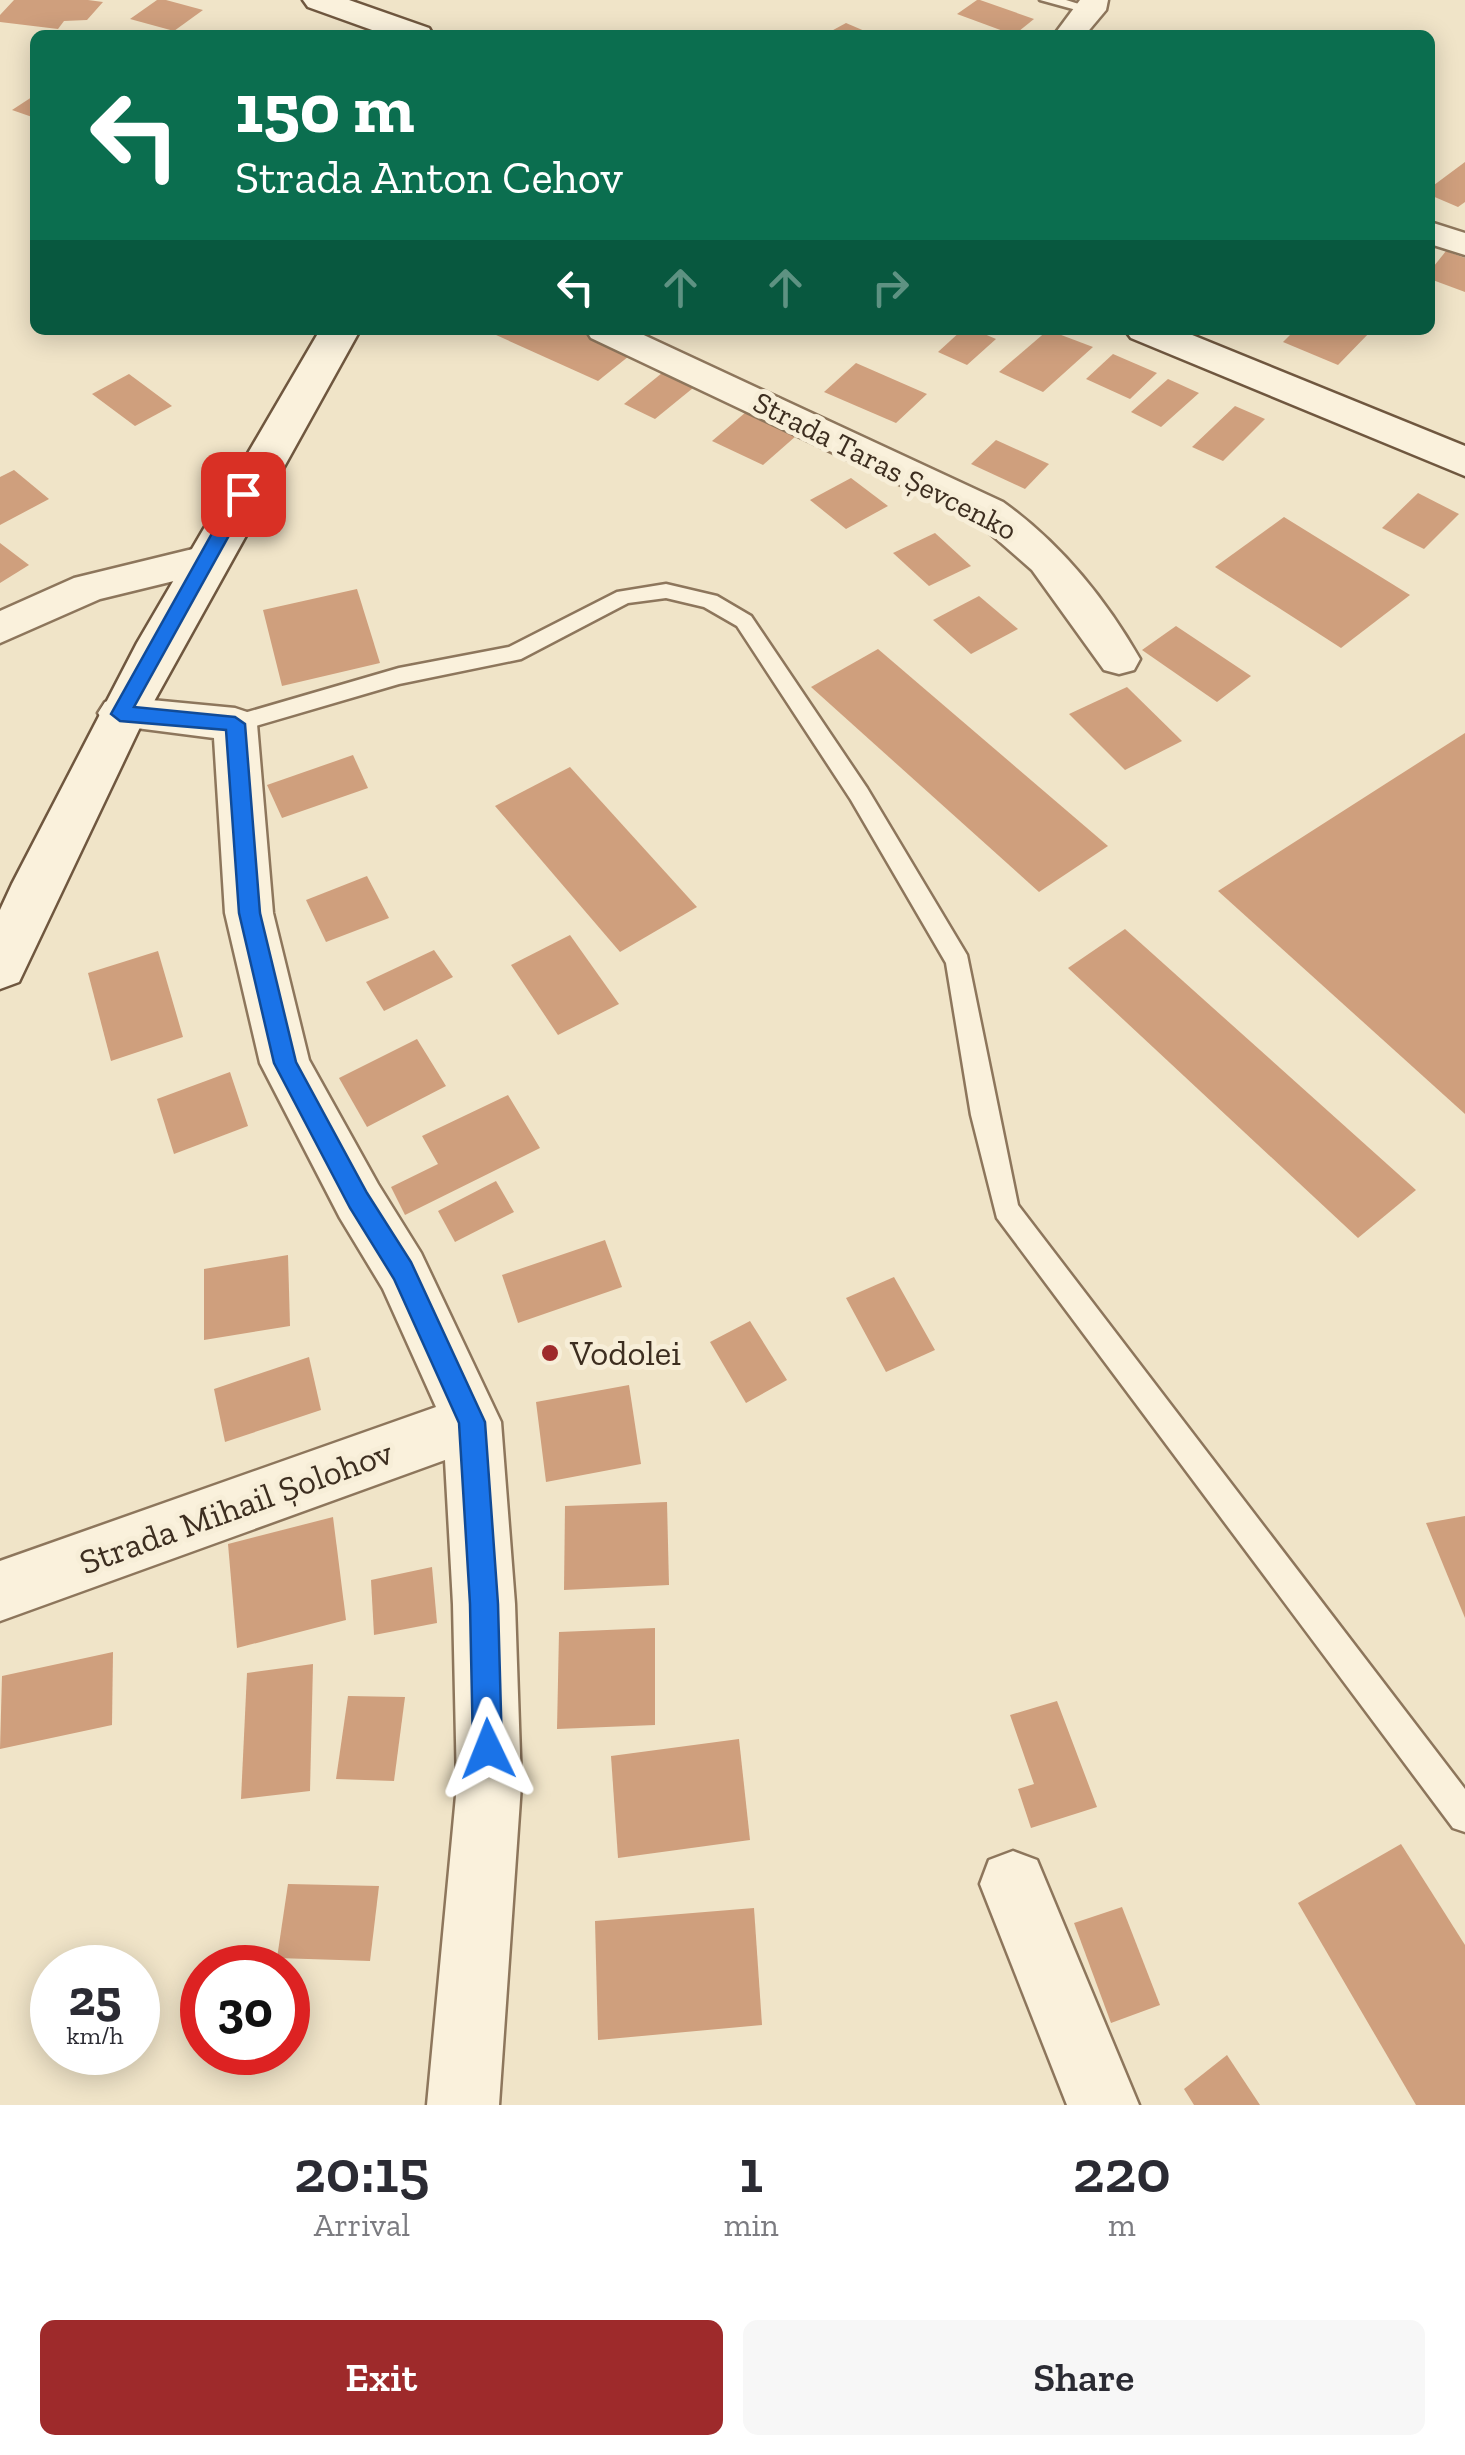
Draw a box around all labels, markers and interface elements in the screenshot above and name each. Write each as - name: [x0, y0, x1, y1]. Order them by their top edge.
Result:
- text: 150 m: [235, 66, 415, 150]
- icon: left: [70, 70, 200, 200]
- text: Strada Anton Cehov: [235, 151, 623, 205]
- icon: left: [548, 260, 603, 315]
- icon: ahead: [653, 260, 708, 315]
- icon: ahead: [758, 260, 813, 315]
- icon: right: [863, 260, 918, 315]
- street label: Strada Taras Șevcenko: [747, 384, 1023, 548]
- pin: [201, 452, 286, 537]
- icon: arrive: [216, 467, 271, 522]
- place label: Vodolei: [569, 1332, 681, 1374]
- marker: Vodolei: [539, 1342, 561, 1364]
- street label: Strada Mihail Șolohov: [74, 1431, 399, 1583]
- position arrow: [436, 1697, 540, 1801]
- speed limit sign: 30: [180, 1945, 310, 2075]
- text: 25: [69, 1968, 121, 2028]
- text: km/h: [66, 2020, 124, 2050]
- text: 20:15: [294, 2135, 430, 2207]
- text: 1: [739, 2135, 763, 2207]
- text: 220: [1073, 2135, 1171, 2207]
- text: Arrival: [314, 2206, 410, 2244]
- text: min: [724, 2206, 779, 2244]
- text: m: [1108, 2206, 1136, 2244]
- button: Exit: [40, 2320, 723, 2435]
- button: Share: [743, 2320, 1425, 2435]

